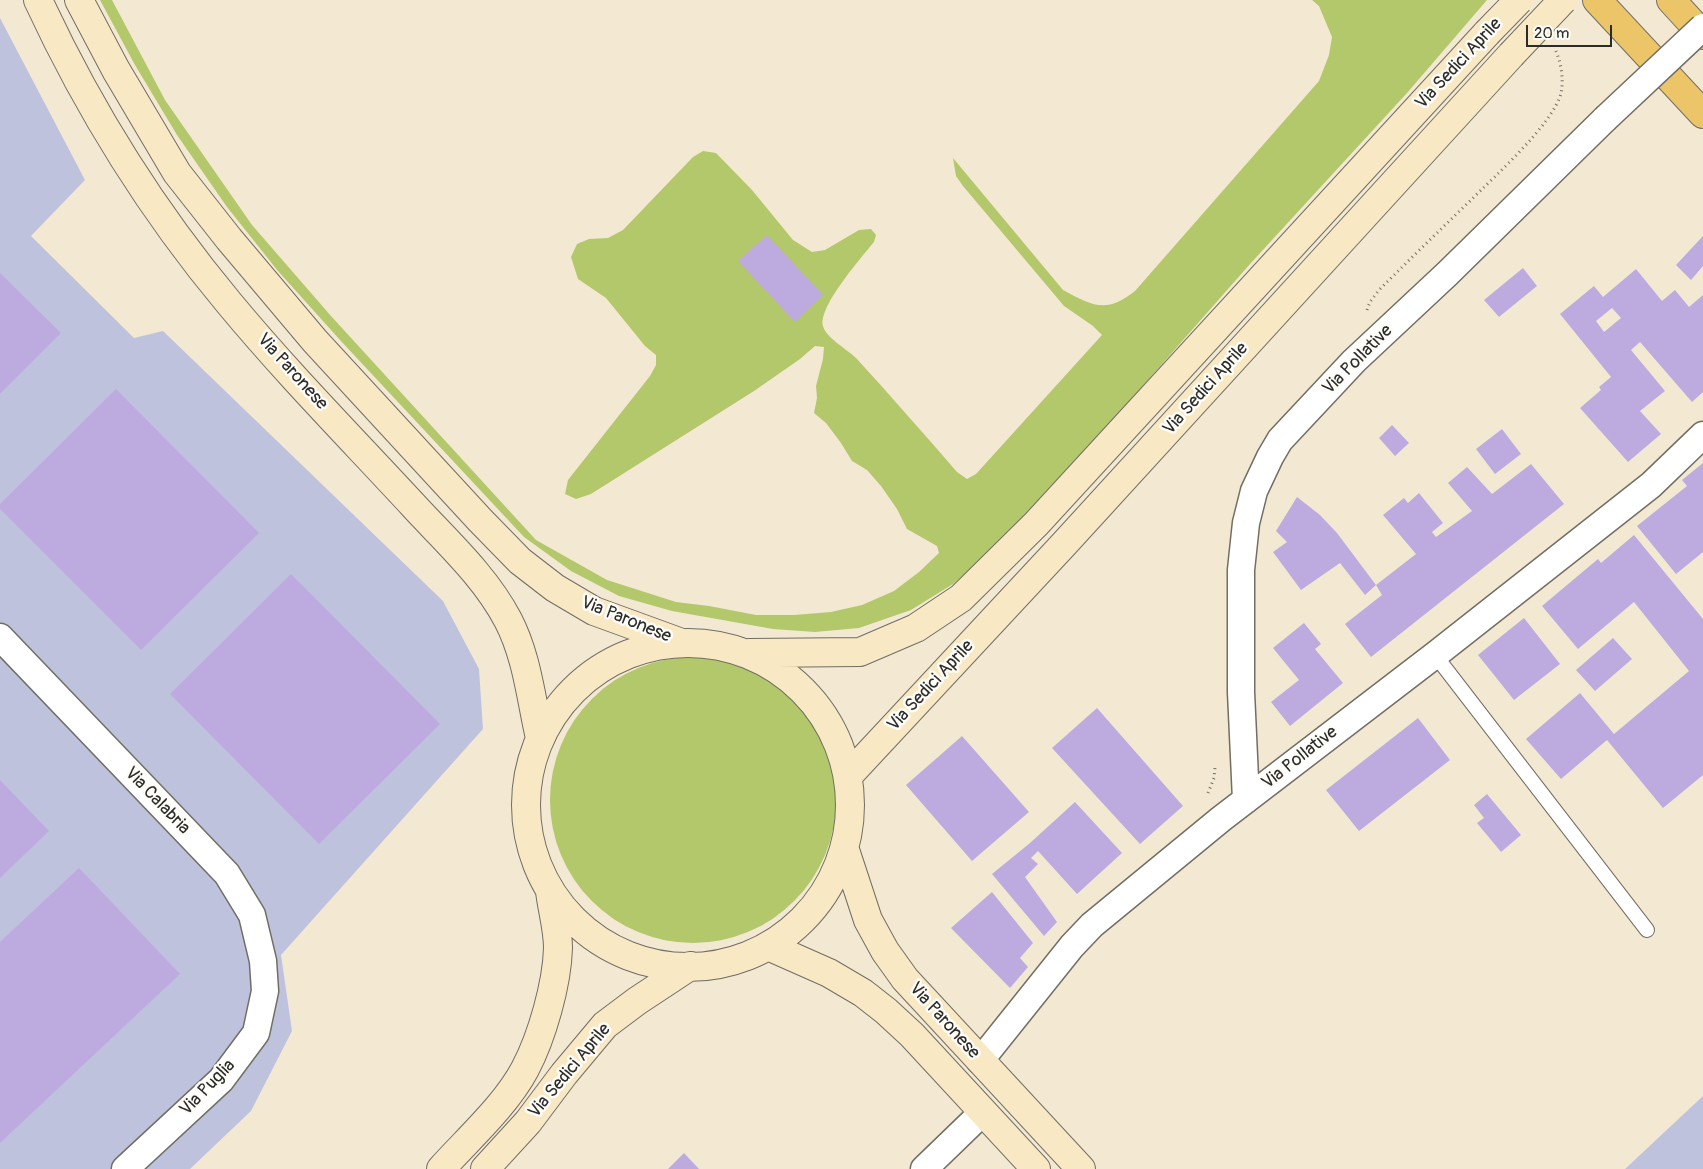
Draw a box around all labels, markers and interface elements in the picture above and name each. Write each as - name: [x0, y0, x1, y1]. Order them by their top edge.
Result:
- street label: Via Sedici Aprile: [1411, 14, 1507, 114]
- scale bar: [1528, 15, 1614, 47]
- text: 20 m: [1534, 24, 1569, 43]
- street label: Via Pollative: [1318, 320, 1398, 400]
- street label: Via Paronese: [252, 329, 332, 415]
- street label: Via Sedici Aprile: [1159, 338, 1253, 440]
- street label: Via Paronese: [578, 592, 674, 648]
- street label: Via Sedici Aprile: [883, 636, 979, 736]
- street label: Via Pollative: [1258, 722, 1342, 794]
- street label: Via Calabria: [120, 763, 194, 839]
- street label: Via Paronese: [904, 978, 984, 1064]
- street label: Via Sedici Aprile: [524, 1019, 616, 1123]
- street label: Via Puglia: [176, 1055, 240, 1121]

